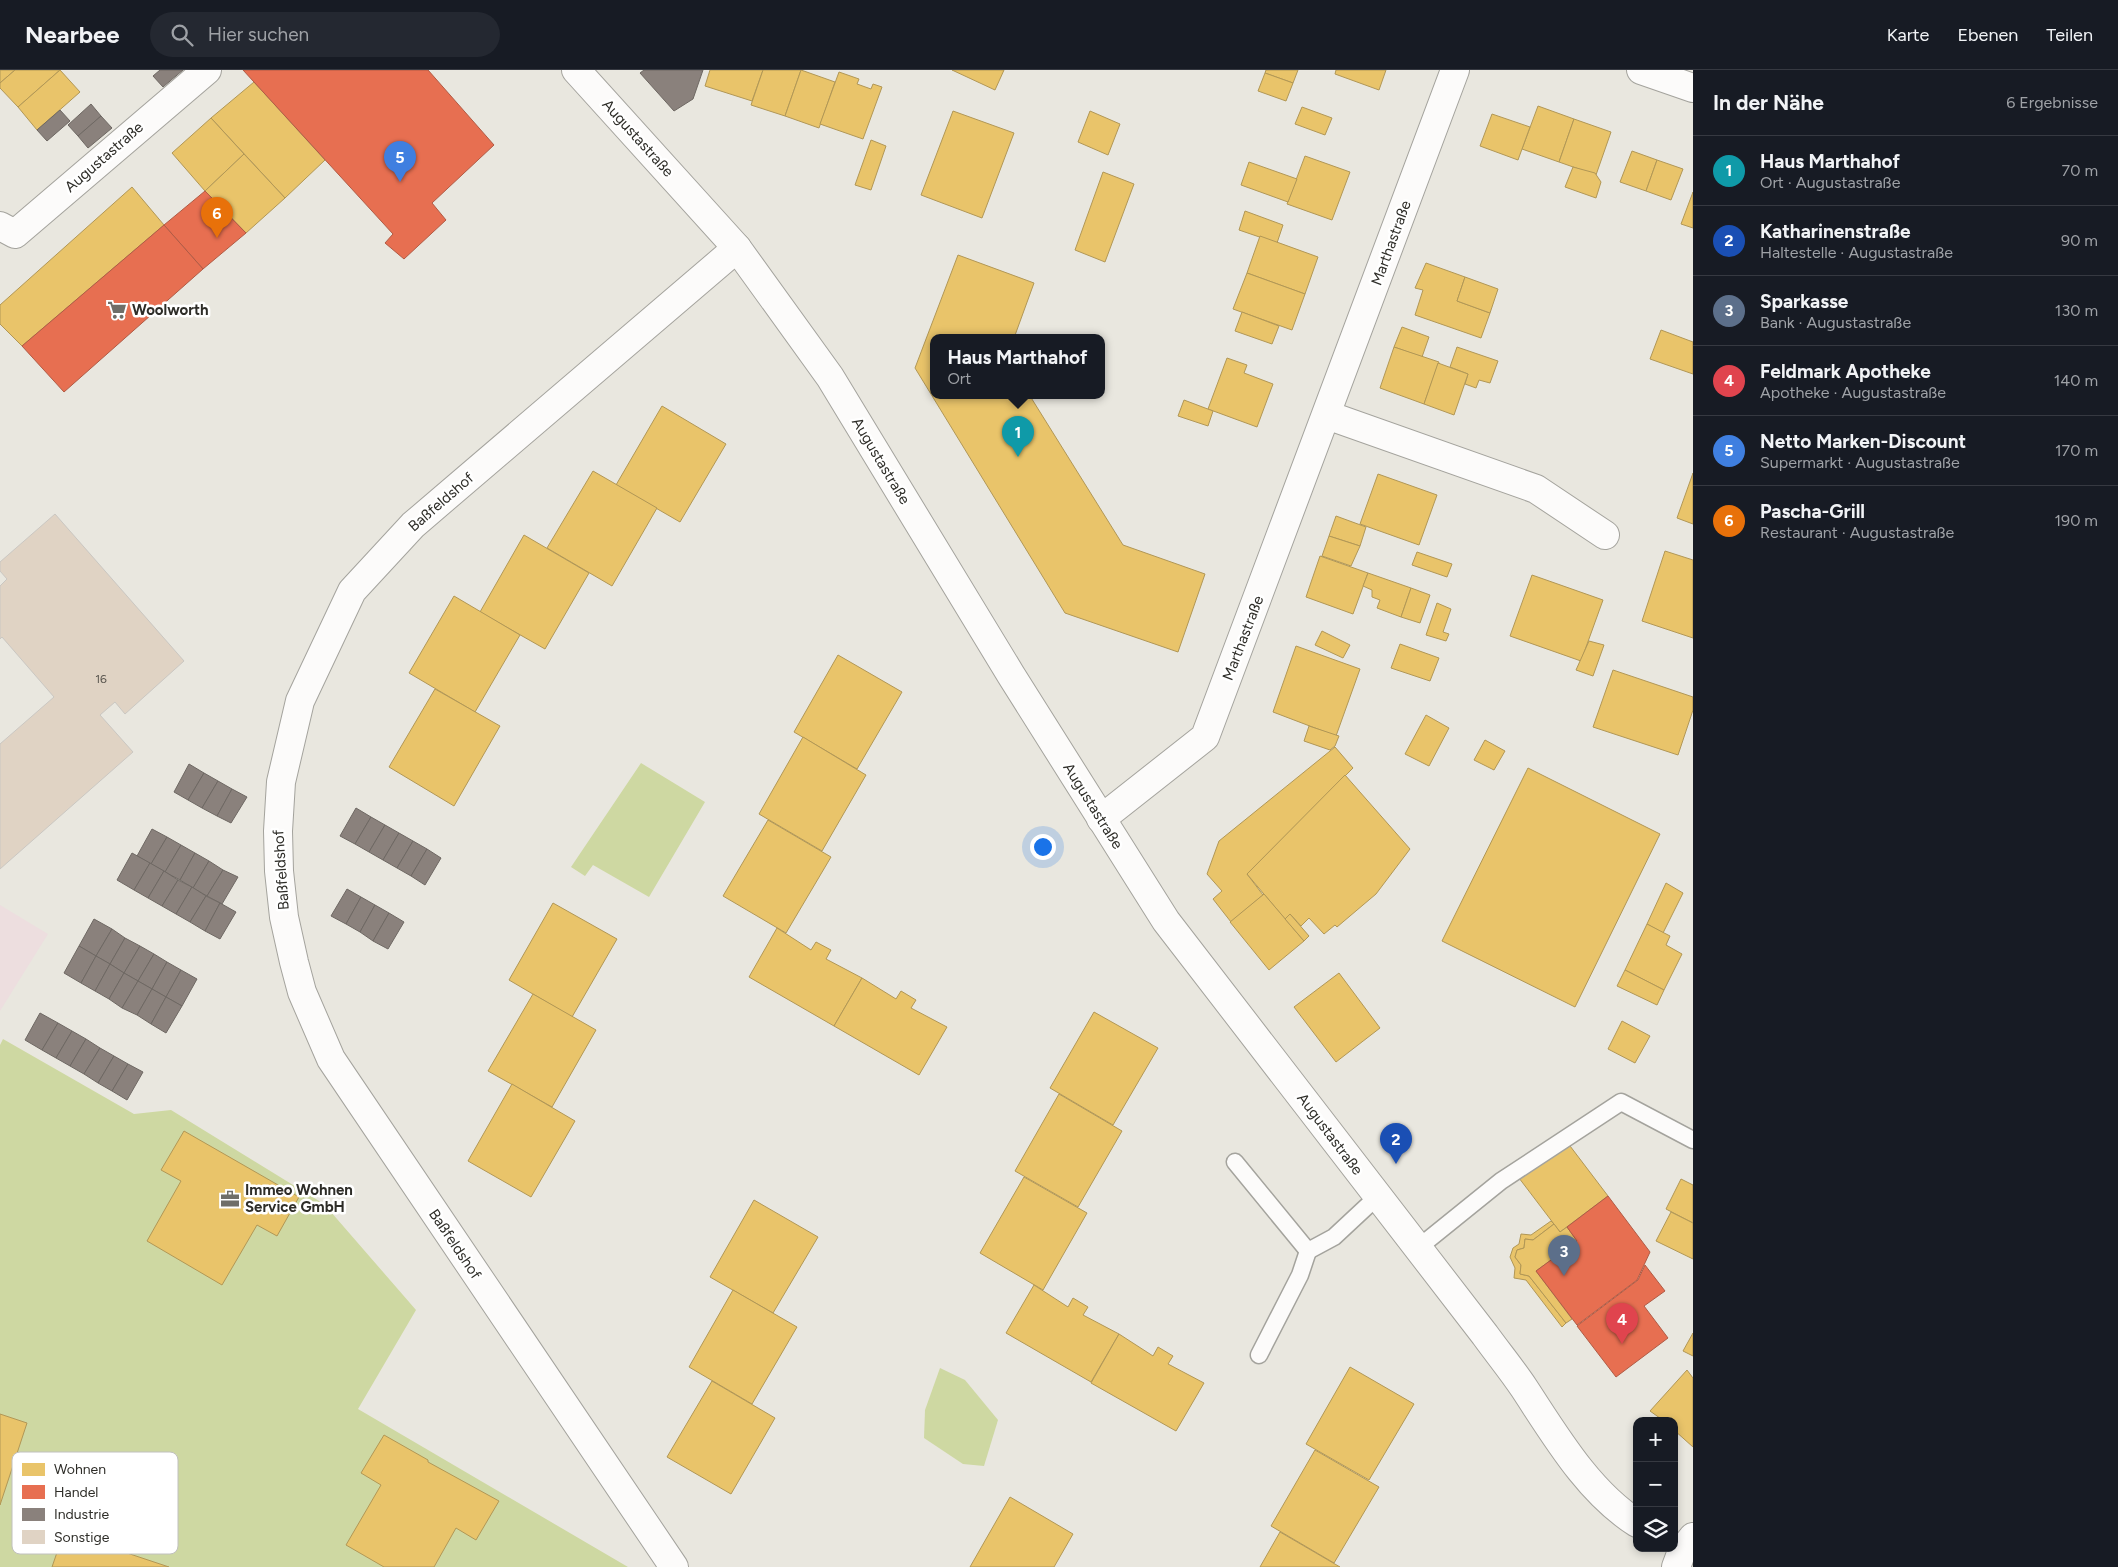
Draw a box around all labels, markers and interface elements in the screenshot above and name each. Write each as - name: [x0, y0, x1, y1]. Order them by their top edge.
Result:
- search box: [150, 12, 500, 57]
- text: Nearbee: [25, 20, 120, 49]
- icon: search: [168, 21, 196, 49]
- text: Hier suchen: [208, 23, 309, 46]
- text: Karte: [1887, 24, 1929, 46]
- text: Ebenen: [1957, 24, 2018, 46]
- text: Teilen: [2046, 24, 2093, 46]
- text: In der Nähe: [1713, 90, 1824, 115]
- text: 6 Ergebnisse: [2006, 93, 2098, 112]
- street label: Augustastraße: [599, 96, 677, 180]
- street label: Augustastraße: [61, 118, 147, 196]
- pin: 5: [384, 141, 416, 182]
- text: Haus Marthahof: [1760, 150, 1900, 173]
- text: 1: [1726, 161, 1732, 180]
- text: 70 m: [2062, 161, 2098, 180]
- text: Ort · Augustastraße: [1760, 173, 1900, 192]
- pin: 6: [201, 197, 233, 238]
- street label: Marthastraße: [1367, 198, 1415, 288]
- text: Katharinenstraße: [1760, 220, 1911, 243]
- text: 2: [1724, 231, 1734, 250]
- text: 90 m: [2061, 231, 2098, 250]
- text: Haltestelle · Augustastraße: [1760, 243, 1953, 262]
- text: Sparkasse: [1760, 290, 1848, 313]
- supermarket icon: Woolworth: [106, 299, 128, 321]
- place label: Woolworth: [132, 301, 209, 319]
- text: 3: [1725, 301, 1733, 320]
- text: 130 m: [2055, 301, 2098, 320]
- text: Bank · Augustastraße: [1760, 313, 1911, 332]
- popup: [930, 334, 1105, 399]
- text: Haus Marthahof: [947, 346, 1088, 369]
- text: Feldmark Apotheke: [1760, 360, 1931, 383]
- text: Ort: [947, 369, 971, 388]
- text: 4: [1724, 371, 1734, 390]
- text: 140 m: [2054, 371, 2098, 390]
- text: Apotheke · Augustastraße: [1760, 383, 1946, 402]
- street label: Augustastraße: [848, 414, 914, 508]
- pin: 1: [1002, 416, 1034, 457]
- text: Netto Marken-Discount: [1760, 430, 1966, 453]
- text: 5: [1724, 441, 1734, 460]
- text: 170 m: [2055, 441, 2098, 460]
- text: Supermarkt · Augustastraße: [1760, 453, 1960, 472]
- street label: Baßfeldshof: [405, 468, 478, 535]
- text: Pascha-Grill: [1760, 500, 1865, 523]
- text: 6: [1724, 511, 1734, 530]
- text: 190 m: [2055, 511, 2098, 530]
- text: Restaurant · Augustastraße: [1760, 523, 1954, 542]
- street label: Marthastraße: [1219, 593, 1267, 683]
- house number: 16: [95, 672, 107, 686]
- street label: Augustastraße: [1059, 760, 1127, 852]
- street label: Baßfeldshof: [269, 829, 293, 911]
- your location: [1030, 834, 1056, 860]
- street label: Augustastraße: [1293, 1089, 1367, 1179]
- pin: 2: [1380, 1123, 1412, 1164]
- place label: Immeo Wohnen Service GmbH: [245, 1181, 353, 1216]
- office icon: Immeo Wohnen Service GmbH: [219, 1188, 241, 1210]
- street label: Baßfeldshof: [425, 1206, 485, 1283]
- pin: 3: [1548, 1235, 1580, 1276]
- pin: 4: [1606, 1303, 1638, 1344]
- map controls: [1633, 1417, 1678, 1552]
- button: +: [1633, 1417, 1678, 1462]
- legend: [12, 1452, 178, 1554]
- text: Wohnen: [54, 1461, 106, 1478]
- button: −: [1633, 1462, 1678, 1507]
- text: Handel: [54, 1484, 98, 1501]
- text: Industrie: [54, 1506, 109, 1523]
- button: layers: [1633, 1507, 1678, 1552]
- text: Sonstige: [54, 1529, 110, 1546]

